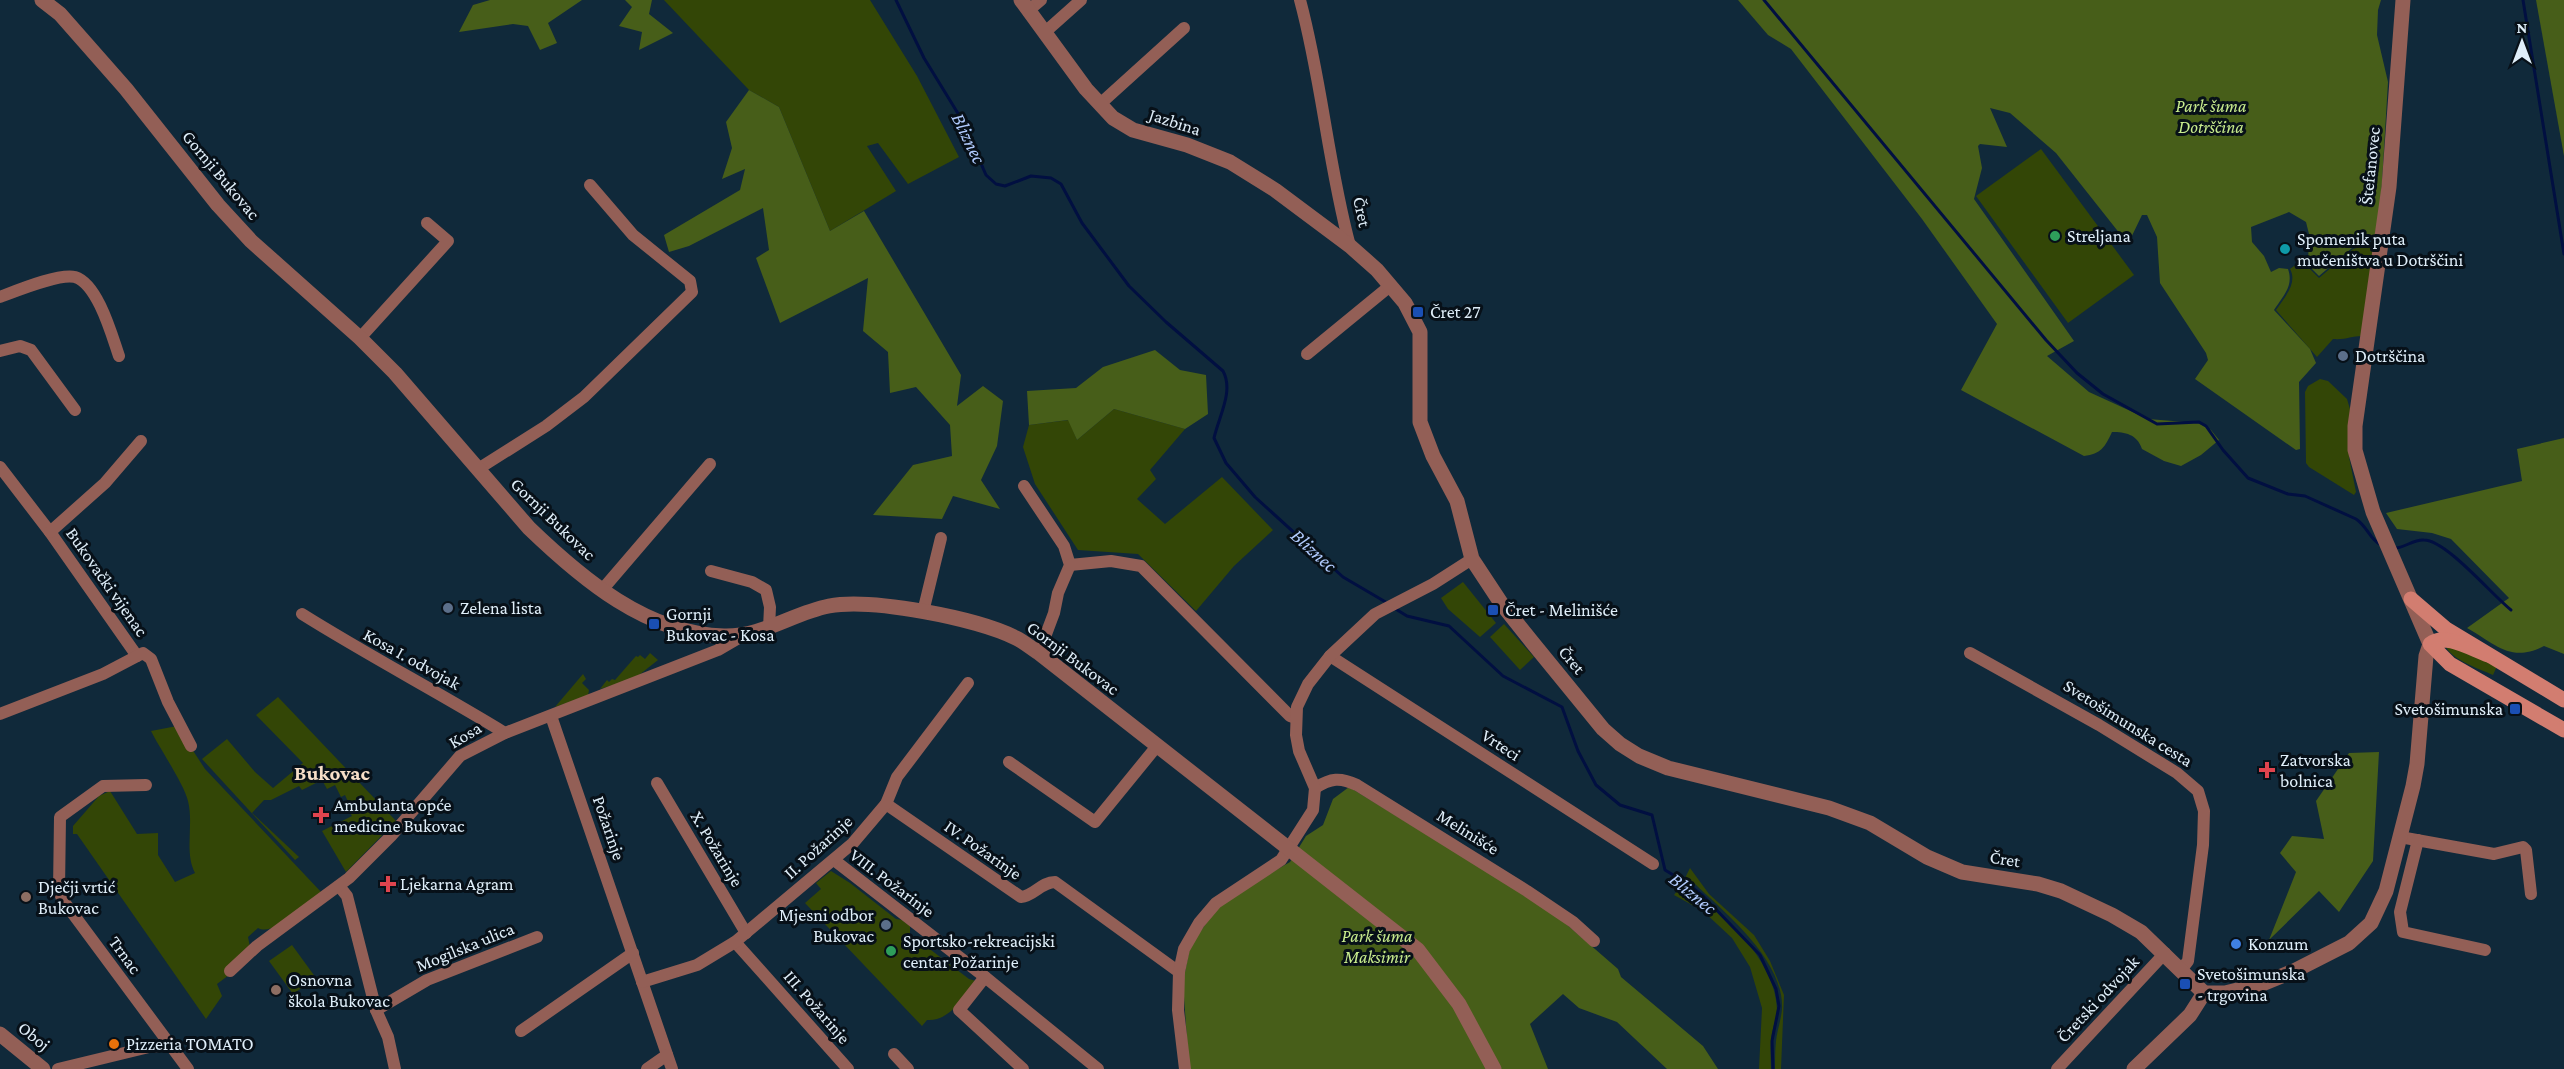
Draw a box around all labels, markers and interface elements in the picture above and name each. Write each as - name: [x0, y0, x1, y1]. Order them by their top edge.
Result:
- north arrow: [2492, 12, 2552, 72]
- text: N: [2517, 19, 2528, 36]
- park label: Park šuma Dotrščina: [2176, 96, 2247, 137]
- street label: Jazbina: [1145, 104, 1203, 140]
- water label: Bliznec: [947, 109, 991, 168]
- street label: Štefanovec: [2356, 126, 2384, 206]
- street label: Gornji Bukovac: [177, 127, 264, 224]
- street label: Čret: [1349, 195, 1375, 230]
- place label: Streljana: [2067, 226, 2131, 247]
- marker: Streljana: [2048, 229, 2062, 243]
- place label: Spomenik puta mučeništva u Dotrščini: [2297, 229, 2463, 270]
- marker: Spomenik puta mučeništva u Dotrščini: [2278, 242, 2292, 256]
- place label: Čret 27: [1430, 302, 1480, 322]
- marker: Čret 27: [1411, 305, 1425, 319]
- place label: Dotrščina: [2355, 346, 2425, 366]
- marker: Dotrščina: [2336, 349, 2350, 363]
- street label: Gornji Bukovac: [506, 474, 600, 565]
- street label: Bukovački vijenac: [61, 524, 152, 641]
- water label: Bliznec: [1287, 524, 1342, 577]
- place label: Zelena lista: [460, 598, 542, 618]
- place label: Čret - Melinišće: [1505, 600, 1618, 620]
- marker: Zelena lista: [441, 601, 455, 615]
- marker: Čret - Melinišće: [1486, 603, 1500, 617]
- place label: Gornji Bukovac - Kosa: [666, 604, 775, 645]
- marker: Gornji Bukovac - Kosa: [647, 617, 661, 631]
- street label: Gornji Bukovac: [1023, 617, 1123, 700]
- street label: Kosa I. odvojak: [360, 624, 464, 695]
- street label: Čret: [1555, 642, 1590, 679]
- street label: Svetošimunska cesta: [2060, 675, 2196, 771]
- place label: Svetošimunska: [2395, 699, 2503, 719]
- marker: Svetošimunska: [2508, 702, 2522, 716]
- street label: Kosa: [445, 718, 485, 752]
- street label: Vrteci: [1478, 725, 1524, 765]
- place label: Zatvorska bolnica: [2280, 750, 2351, 791]
- district label: Bukovac: [294, 761, 371, 785]
- marker: Zatvorska bolnica: [2258, 761, 2276, 779]
- street label: Požarinje: [588, 793, 629, 863]
- place label: Ambulanta opće medicine Bukovac: [334, 795, 465, 836]
- street label: Melinišće: [1433, 805, 1503, 859]
- marker: Ambulanta opće medicine Bukovac: [312, 806, 330, 824]
- street label: X. Požarinje: [686, 808, 747, 891]
- street label: II. Požarinje: [780, 811, 857, 884]
- street label: IV. Požarinje: [940, 816, 1025, 885]
- street label: VIII. Požarinje: [845, 845, 938, 922]
- street label: Čret: [1988, 847, 2023, 871]
- water label: Bliznec: [1665, 868, 1721, 919]
- place label: Ljekarna Agram: [400, 874, 514, 895]
- place label: Dječji vrtić Bukovac: [38, 877, 116, 918]
- marker: Ljekarna Agram: [381, 877, 395, 891]
- marker: Dječji vrtić Bukovac: [19, 890, 33, 904]
- place label: Mjesni odbor Bukovac: [779, 905, 875, 946]
- street label: Mogilska ulica: [413, 918, 517, 976]
- marker: Mjesni odbor Bukovac: [879, 918, 893, 932]
- park label: Park šuma Maksimir: [1342, 926, 1413, 967]
- place label: Sportsko-rekreacijski centar Požarinje: [903, 931, 1055, 973]
- street label: Trnac: [105, 932, 146, 978]
- place label: Konzum: [2248, 934, 2309, 954]
- marker: Konzum: [2229, 937, 2243, 951]
- marker: Sportsko-rekreacijski centar Požarinje: [884, 944, 898, 958]
- street label: Čretski odvojak: [2053, 951, 2144, 1047]
- place label: Svetošimunska - trgovina: [2197, 964, 2305, 1005]
- street label: III. Požarinje: [779, 966, 854, 1048]
- place label: Osnovna škola Bukovac: [288, 970, 390, 1011]
- marker: Svetošimunska - trgovina: [2178, 977, 2192, 991]
- marker: Osnovna škola Bukovac: [269, 983, 283, 997]
- street label: Oboj: [14, 1017, 54, 1055]
- place label: Pizzeria TOMATO: [126, 1034, 254, 1054]
- marker: Pizzeria TOMATO: [107, 1037, 121, 1051]

